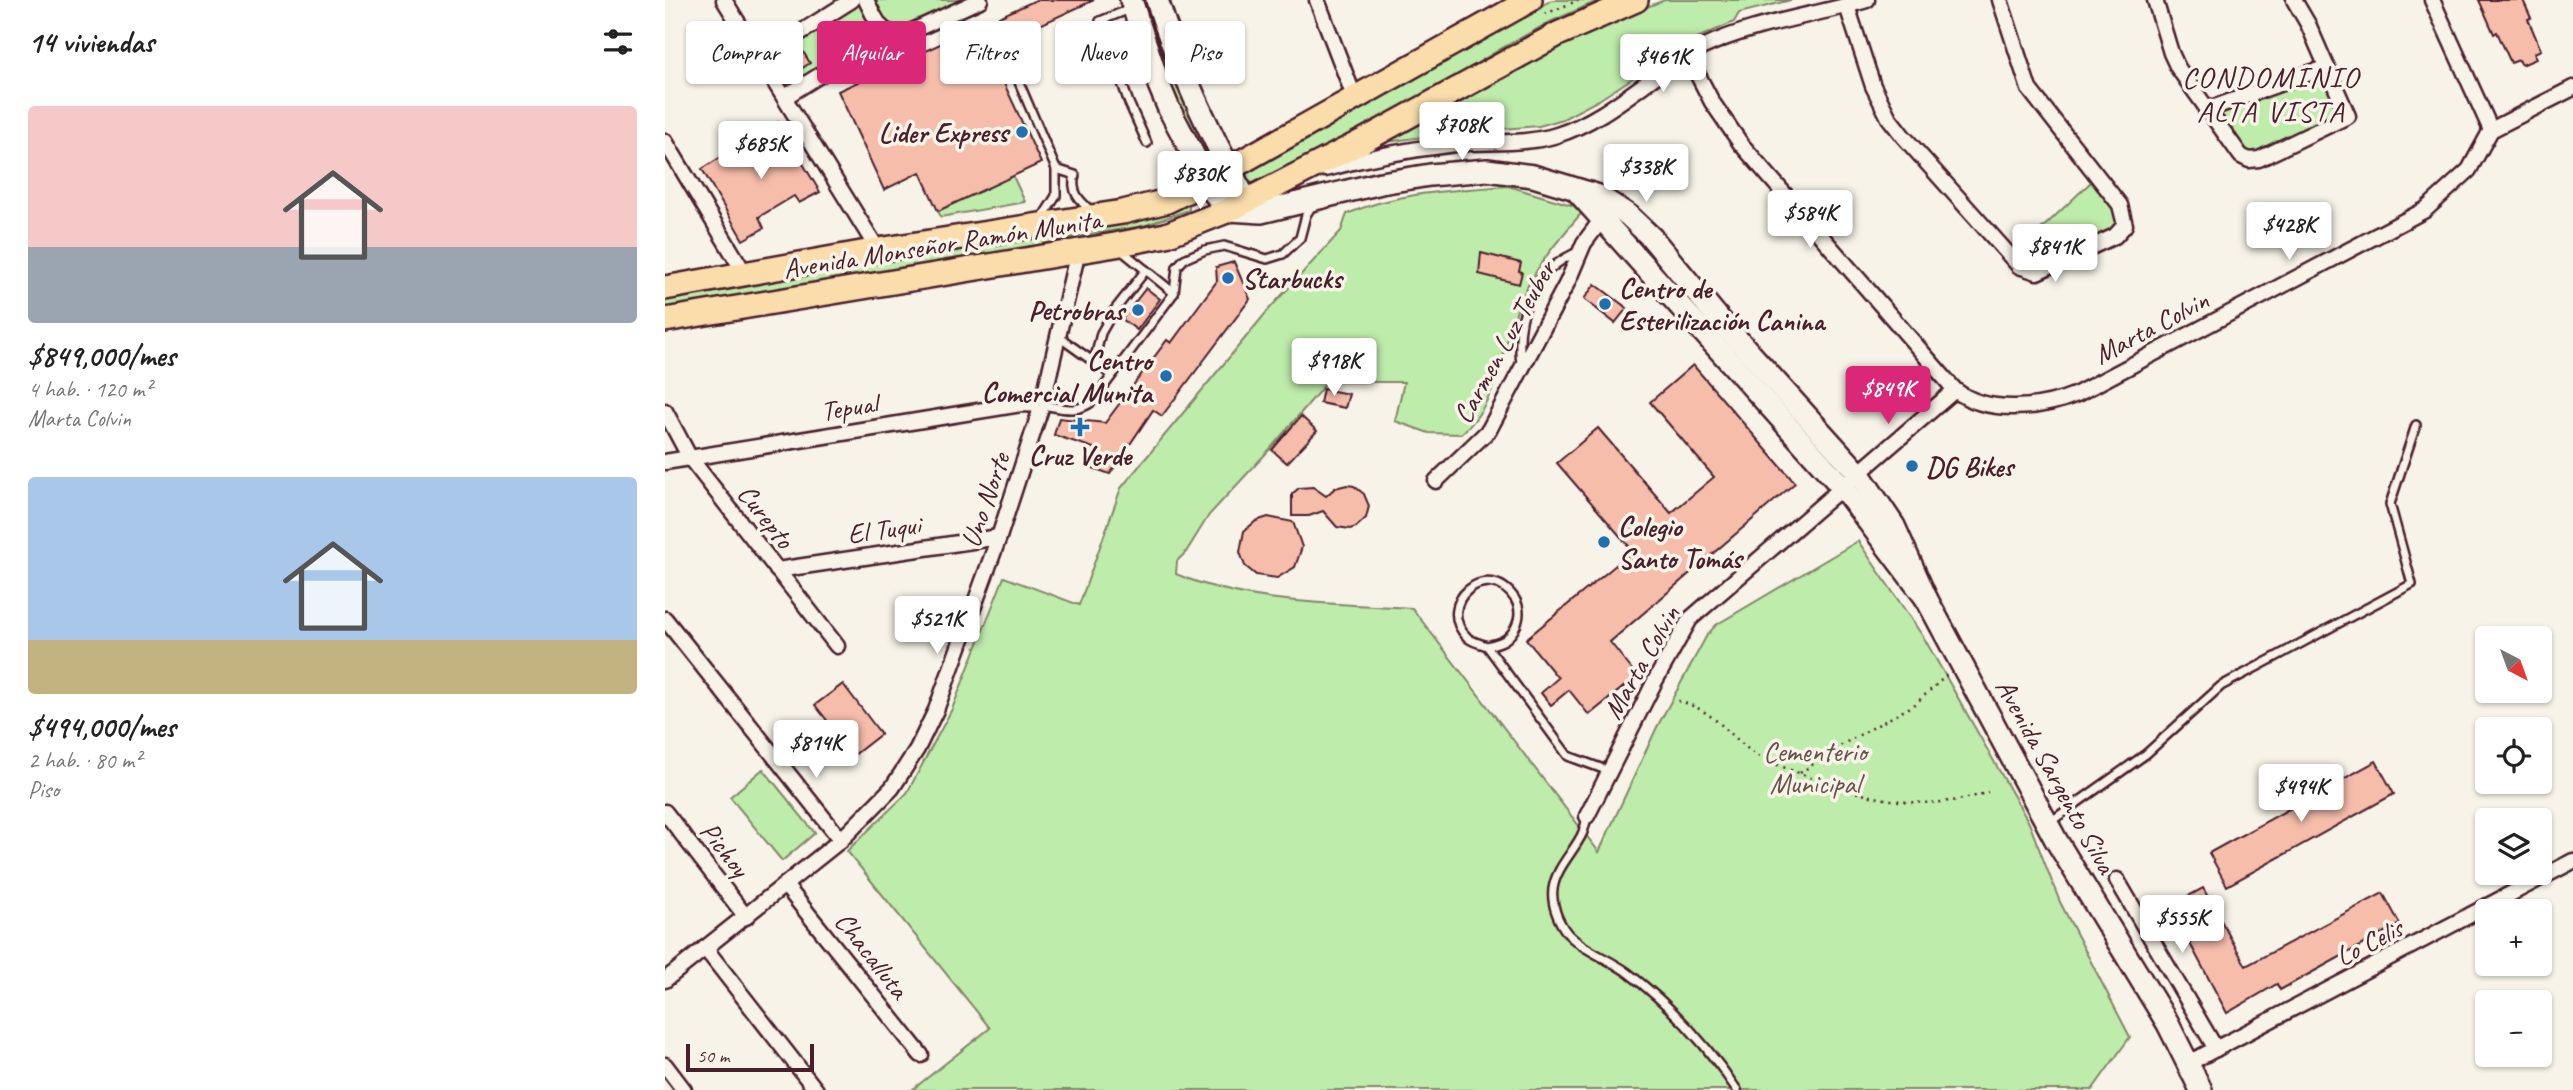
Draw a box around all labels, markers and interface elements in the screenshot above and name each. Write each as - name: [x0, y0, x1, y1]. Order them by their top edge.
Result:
- chip: Comprar: [686, 21, 803, 84]
- chip: Alquilar: [817, 21, 926, 84]
- chip: Filtros: [940, 21, 1041, 84]
- chip: Nuevo: [1055, 21, 1151, 84]
- chip: Piso: [1165, 21, 1245, 84]
- text: 14 viviendas: [28, 23, 154, 61]
- icon: filters: [599, 23, 637, 61]
- pin: $461K: [1614, 34, 1712, 94]
- text: $461K: [1636, 42, 1690, 71]
- district label: CONDOMINIO ALTA VISTA: [2182, 58, 2361, 130]
- pin: $708K: [1413, 102, 1511, 162]
- text: $708K: [1436, 110, 1489, 139]
- place label: Lider Express: [879, 115, 1011, 150]
- pin: $685K: [712, 122, 810, 181]
- marker: Lider Express: [1014, 124, 1030, 140]
- text: $685K: [734, 129, 788, 158]
- pin: $338K: [1597, 144, 1695, 204]
- icon: home: [270, 152, 396, 278]
- pin: $830K: [1151, 152, 1249, 211]
- text: $338K: [1619, 152, 1673, 181]
- text: $830K: [1173, 159, 1227, 188]
- pin: $584K: [1761, 190, 1859, 250]
- text: $584K: [1784, 198, 1836, 227]
- street label: Avenida Monseñor Ramón Munita: [781, 201, 1106, 286]
- pin: $428K: [2240, 202, 2338, 262]
- text: $428K: [2262, 210, 2316, 239]
- pin: $841K: [2006, 224, 2104, 284]
- text: $841K: [2028, 232, 2082, 261]
- street label: Carmen Luz Teuber: [1445, 253, 1564, 429]
- place label: Starbucks: [1242, 261, 1345, 296]
- marker: Starbucks: [1220, 270, 1236, 286]
- place label: Centro de Esterilización Canina: [1619, 271, 1826, 338]
- street label: Marta Colvin: [2087, 282, 2215, 372]
- place label: Petrobras: [1029, 293, 1127, 328]
- marker: Centro de Esterilización Canina: [1597, 296, 1613, 312]
- marker: Petrobras: [1130, 302, 1146, 318]
- text: $849,000/mes: [28, 337, 176, 375]
- pin: $918K: [1285, 338, 1383, 398]
- place label: Centro Comercial Munita: [982, 343, 1155, 410]
- text: $918K: [1308, 346, 1360, 375]
- pin: $849K: [1839, 366, 1937, 426]
- marker: Centro Comercial Munita: [1158, 368, 1174, 384]
- text: $849K: [1862, 374, 1914, 403]
- text: 4 hab. · 120 m²: [28, 375, 152, 404]
- street label: Tepual: [818, 384, 885, 429]
- text: Marta Colvin: [28, 404, 131, 433]
- marker: Cruz Verde: [1072, 419, 1088, 435]
- place label: Cruz Verde: [1029, 438, 1134, 473]
- street label: Uno Norte: [953, 446, 1018, 552]
- place label: DG Bikes: [1926, 449, 2016, 484]
- marker: DG Bikes: [1904, 458, 1920, 474]
- street label: Curepto: [730, 477, 803, 557]
- street label: El Tuqui: [845, 506, 926, 551]
- place label: Colegio Santo Tomás: [1618, 509, 1745, 576]
- icon: home: [270, 523, 396, 649]
- marker: Colegio Santo Tomás: [1596, 534, 1612, 550]
- pin: $521K: [888, 596, 986, 656]
- street label: Marta Colvin: [1595, 599, 1688, 725]
- text: $521K: [911, 604, 963, 633]
- north arrow: [2475, 626, 2551, 704]
- map controls: [2475, 626, 2552, 1067]
- street label: Avenida Sargento Silva: [1988, 673, 2125, 881]
- text: $494,000/mes: [28, 708, 176, 746]
- button: locate: [2475, 717, 2552, 794]
- pin: $814K: [767, 720, 865, 780]
- text: $814K: [789, 728, 843, 757]
- park label: Cementerio Municipal: [1763, 734, 1870, 801]
- text: 2 hab. · 80 m²: [28, 746, 141, 775]
- pin: $494K: [2252, 764, 2350, 824]
- text: $494K: [2275, 772, 2327, 801]
- text: Piso: [28, 775, 59, 804]
- button: layers: [2475, 808, 2552, 885]
- street label: Pichoy: [693, 814, 759, 886]
- pin: $555K: [2133, 895, 2231, 955]
- button: +: [2475, 899, 2552, 976]
- text: $555K: [2156, 903, 2208, 932]
- street label: Chacalluta: [827, 904, 918, 1007]
- street label: Lo Celis: [2330, 909, 2411, 974]
- button: −: [2475, 990, 2552, 1067]
- scale bar: [686, 1041, 814, 1073]
- text: 50 m: [697, 1044, 729, 1068]

